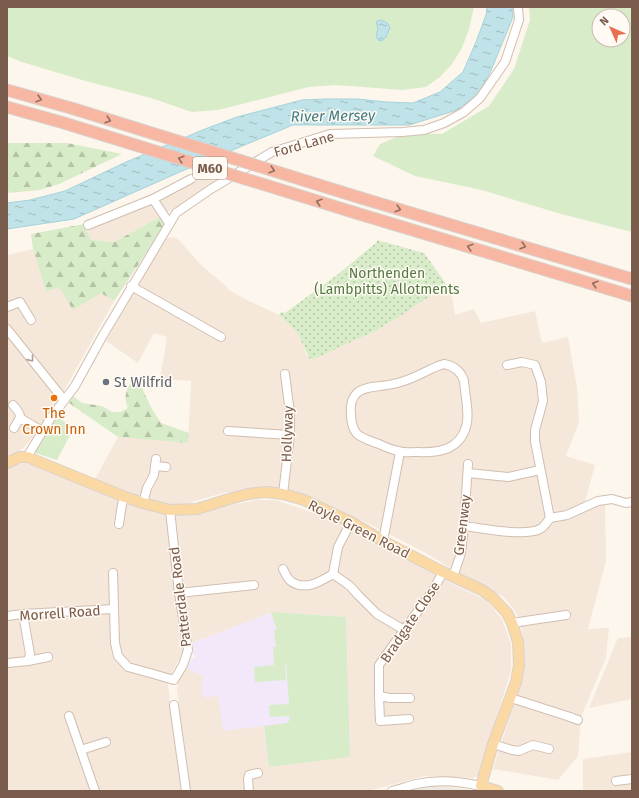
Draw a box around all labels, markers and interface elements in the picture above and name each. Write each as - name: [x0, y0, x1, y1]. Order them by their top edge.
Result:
- north arrow: [591, 8, 631, 48]
- text: N: [597, 14, 611, 28]
- one-way arrow: [35, 94, 42, 103]
- water label: River Mersey: [291, 106, 376, 126]
- one-way arrow: [104, 115, 111, 124]
- street label: Ford Lane: [272, 128, 336, 161]
- one-way arrow: [178, 155, 185, 164]
- road number: M60: [193, 157, 227, 179]
- one-way arrow: [269, 165, 276, 174]
- one-way arrow: [316, 198, 323, 207]
- one-way arrow: [394, 204, 401, 213]
- one-way arrow: [519, 241, 526, 250]
- one-way arrow: [467, 243, 474, 252]
- park label: Northenden (Lambpitts) Allotments: [314, 265, 460, 298]
- one-way arrow: [591, 280, 598, 289]
- one-way arrow: [27, 355, 34, 362]
- place label: St Wilfrid: [114, 374, 172, 391]
- marker: St Wilfrid: [101, 377, 111, 387]
- marker: The Crown Inn: [49, 393, 59, 403]
- place label: The Crown Inn: [22, 405, 86, 438]
- street label: Hollyway: [278, 405, 297, 463]
- street label: Greenway: [450, 493, 475, 557]
- street label: Royle Green Road: [305, 496, 412, 562]
- street label: Patterdale Road: [166, 546, 195, 648]
- street label: Bradgate Close: [377, 578, 444, 666]
- street label: Morrell Road: [19, 602, 101, 625]

